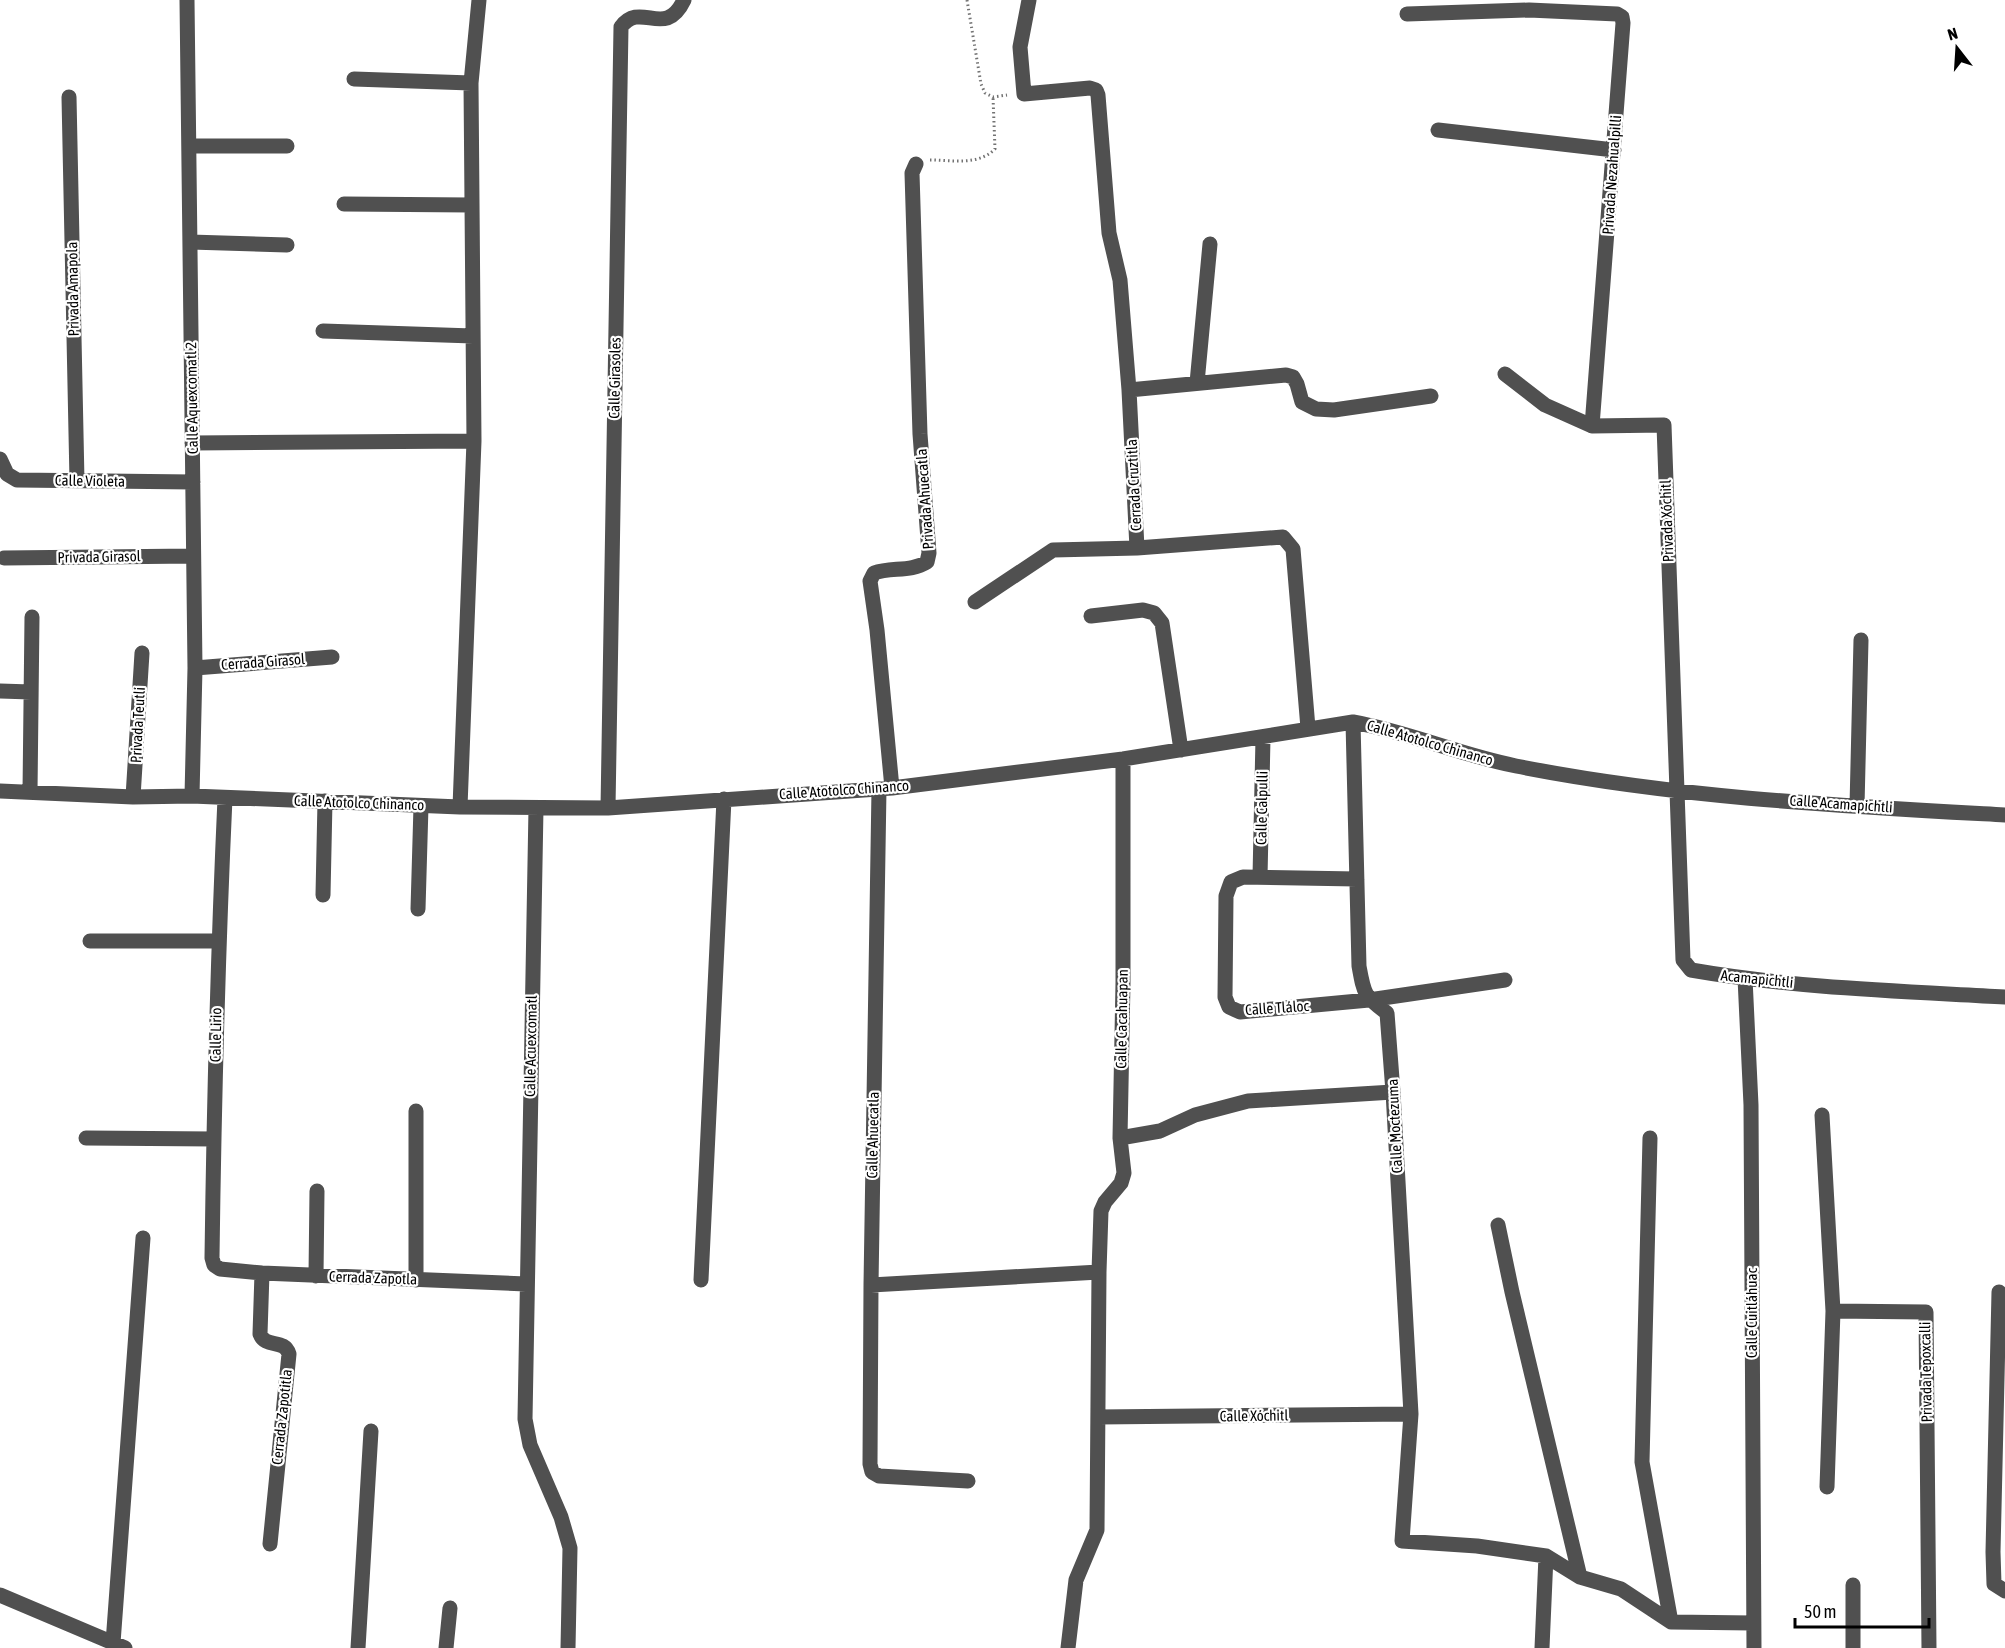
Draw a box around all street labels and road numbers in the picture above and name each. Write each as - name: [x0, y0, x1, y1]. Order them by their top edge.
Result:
- street label: Privada Nezahualpilli: [1599, 115, 1624, 235]
- street label: Privada Amapola: [63, 242, 82, 336]
- street label: Calle Girasoles: [605, 337, 624, 419]
- street label: Calle Aquexcomatl 2: [182, 342, 201, 454]
- street label: Cerrada Cruztitla: [1123, 439, 1144, 531]
- street label: Privada Ahuecatla: [913, 448, 936, 550]
- street label: Calle Violeta: [55, 471, 125, 490]
- street label: Privada Xóchitl: [1657, 479, 1676, 563]
- street label: Privada Girasol: [57, 547, 141, 566]
- street label: Cerrada Girasol: [220, 650, 306, 673]
- street label: Privada Teutli: [127, 687, 148, 763]
- street label: Calle Atotolco Chinanco: [1365, 716, 1495, 769]
- street label: Calle Calpulli: [1252, 771, 1271, 845]
- street label: Calle Atotolco Chinanco: [778, 776, 910, 803]
- street label: Calle Acamapichtli: [1789, 791, 1893, 816]
- street label: Calle Atotolco Chinanco: [294, 792, 424, 813]
- street label: Acamapichtli: [1720, 966, 1794, 991]
- street label: Calle Cacahuapan: [1112, 969, 1131, 1069]
- street label: Calle Acuexcomatl: [521, 995, 540, 1097]
- street label: Calle Tláloc: [1244, 997, 1310, 1018]
- street label: Calle Lirio: [207, 1008, 224, 1062]
- street label: Calle Moctezuma: [1384, 1078, 1405, 1174]
- street label: Calle Ahuecatla: [863, 1091, 882, 1179]
- street label: Cerrada Zapotla: [329, 1267, 417, 1288]
- street label: Calle Cuitláhuac: [1743, 1267, 1760, 1358]
- street label: Privada Tepoxcalli: [1916, 1322, 1935, 1423]
- street label: Cerrada Zapotitla: [268, 1368, 295, 1466]
- street label: Calle Xóchitl: [1220, 1406, 1288, 1425]

